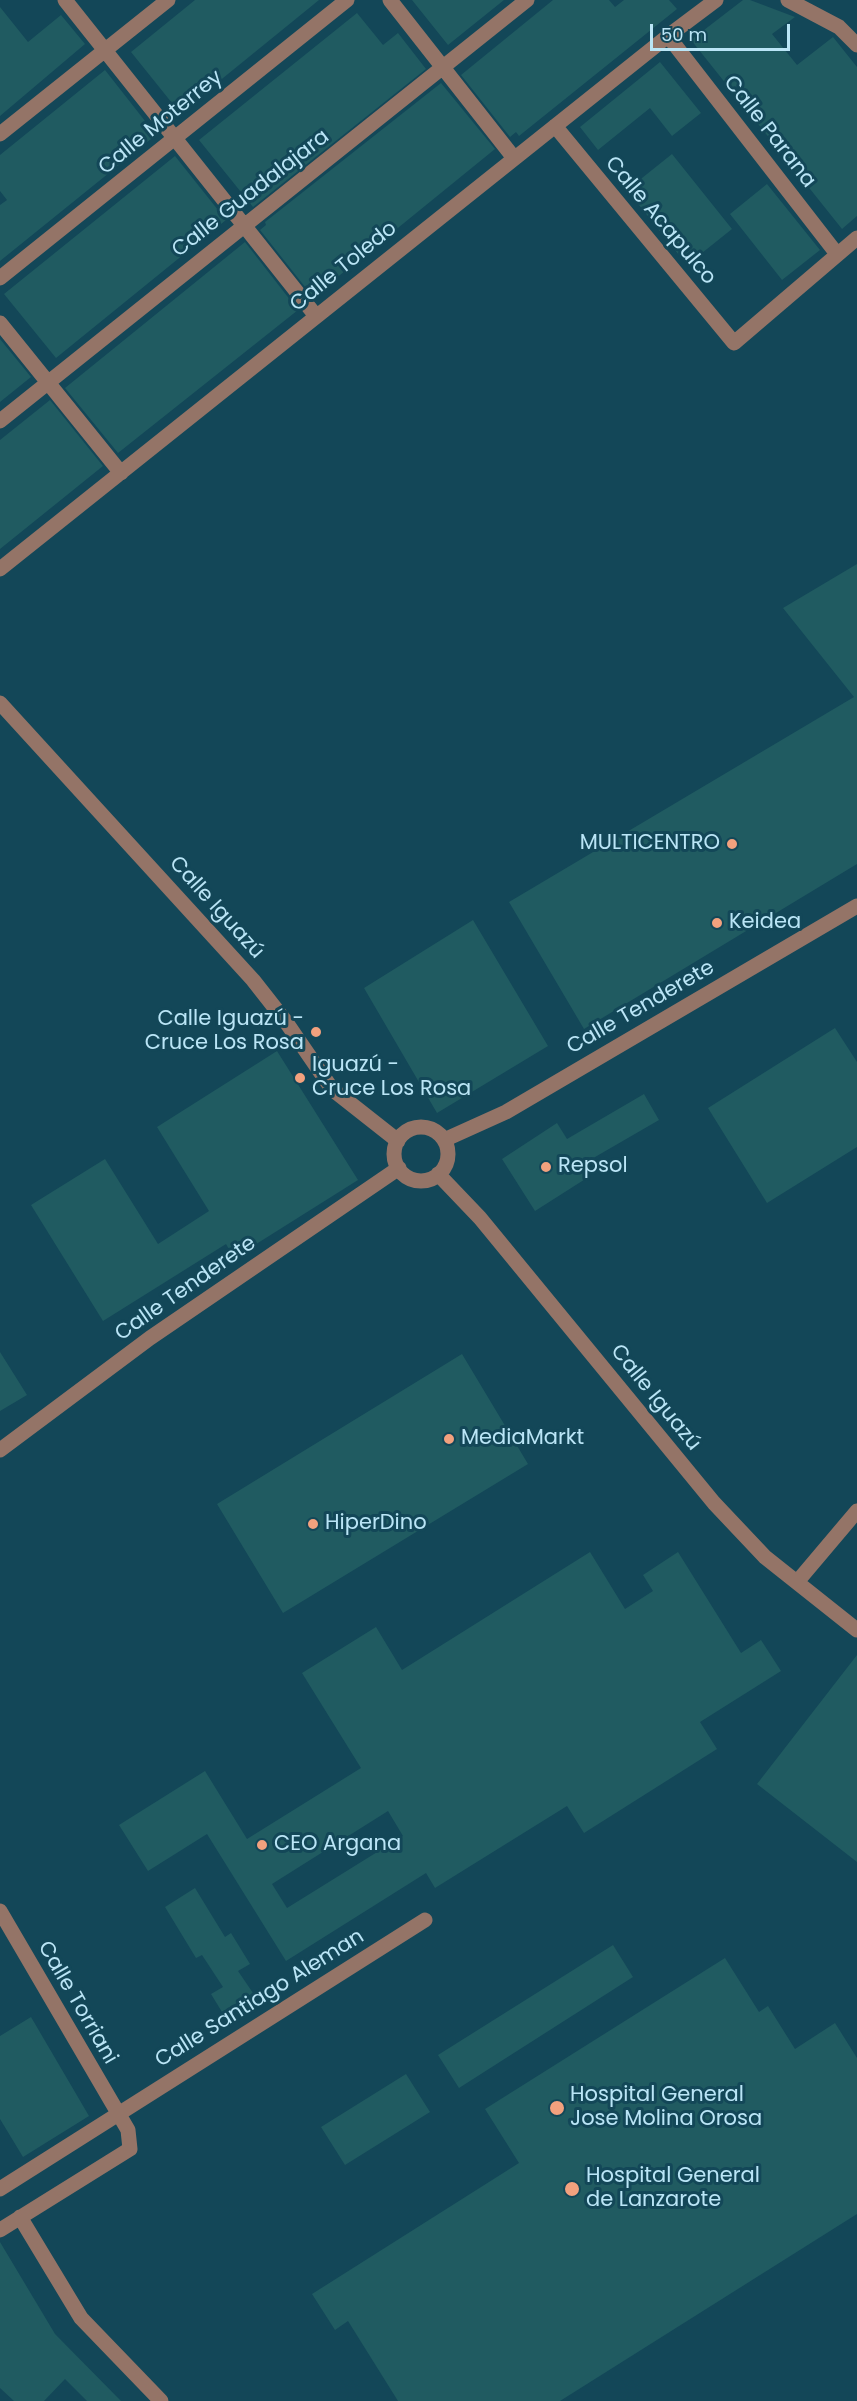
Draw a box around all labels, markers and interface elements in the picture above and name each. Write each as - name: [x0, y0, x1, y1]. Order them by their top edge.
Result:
- scale bar: [653, 12, 792, 50]
- text: 50 m: [661, 22, 707, 47]
- street label: Calle Moterrey: [94, 65, 228, 181]
- street label: Calle Parana: [717, 71, 821, 193]
- street label: Calle Guadalajara: [167, 125, 335, 263]
- street label: Calle Acapulco: [599, 152, 721, 290]
- street label: Calle Toledo: [286, 216, 402, 318]
- place label: MULTICENTRO: [580, 831, 720, 857]
- marker: MULTICENTRO: [725, 837, 739, 851]
- street label: Calle Iguazú: [163, 852, 269, 964]
- place label: Keidea: [729, 910, 801, 936]
- marker: Keidea: [710, 916, 724, 930]
- street label: Calle Tenderete: [563, 956, 719, 1060]
- place label: Calle Iguazú - Cruce Los Rosa: [145, 1007, 304, 1057]
- marker: Calle Iguazú - Cruce Los Rosa: [309, 1025, 323, 1039]
- place label: Iguazú - Cruce Los Rosa: [312, 1053, 471, 1103]
- marker: Iguazú - Cruce Los Rosa: [293, 1071, 307, 1085]
- place label: Repsol: [558, 1154, 628, 1180]
- marker: Repsol: [539, 1160, 553, 1174]
- street label: Calle Tenderete: [111, 1231, 261, 1347]
- street label: Calle Iguazú: [605, 1340, 705, 1456]
- place label: MediaMarkt: [461, 1426, 584, 1452]
- marker: MediaMarkt: [442, 1432, 456, 1446]
- place label: HiperDino: [325, 1511, 427, 1537]
- marker: HiperDino: [306, 1517, 320, 1531]
- place label: CEO Argana: [274, 1832, 401, 1858]
- marker: CEO Argana: [255, 1838, 269, 1852]
- street label: Calle Santiago Aleman: [151, 1924, 369, 2074]
- street label: Calle Torriani: [32, 1937, 122, 2069]
- place label: Hospital General Jose Molina Orosa: [570, 2083, 762, 2133]
- marker: Hospital General Jose Molina Orosa: [548, 2099, 566, 2117]
- place label: Hospital General de Lanzarote: [586, 2164, 760, 2214]
- marker: Hospital General de Lanzarote: [563, 2180, 581, 2198]

